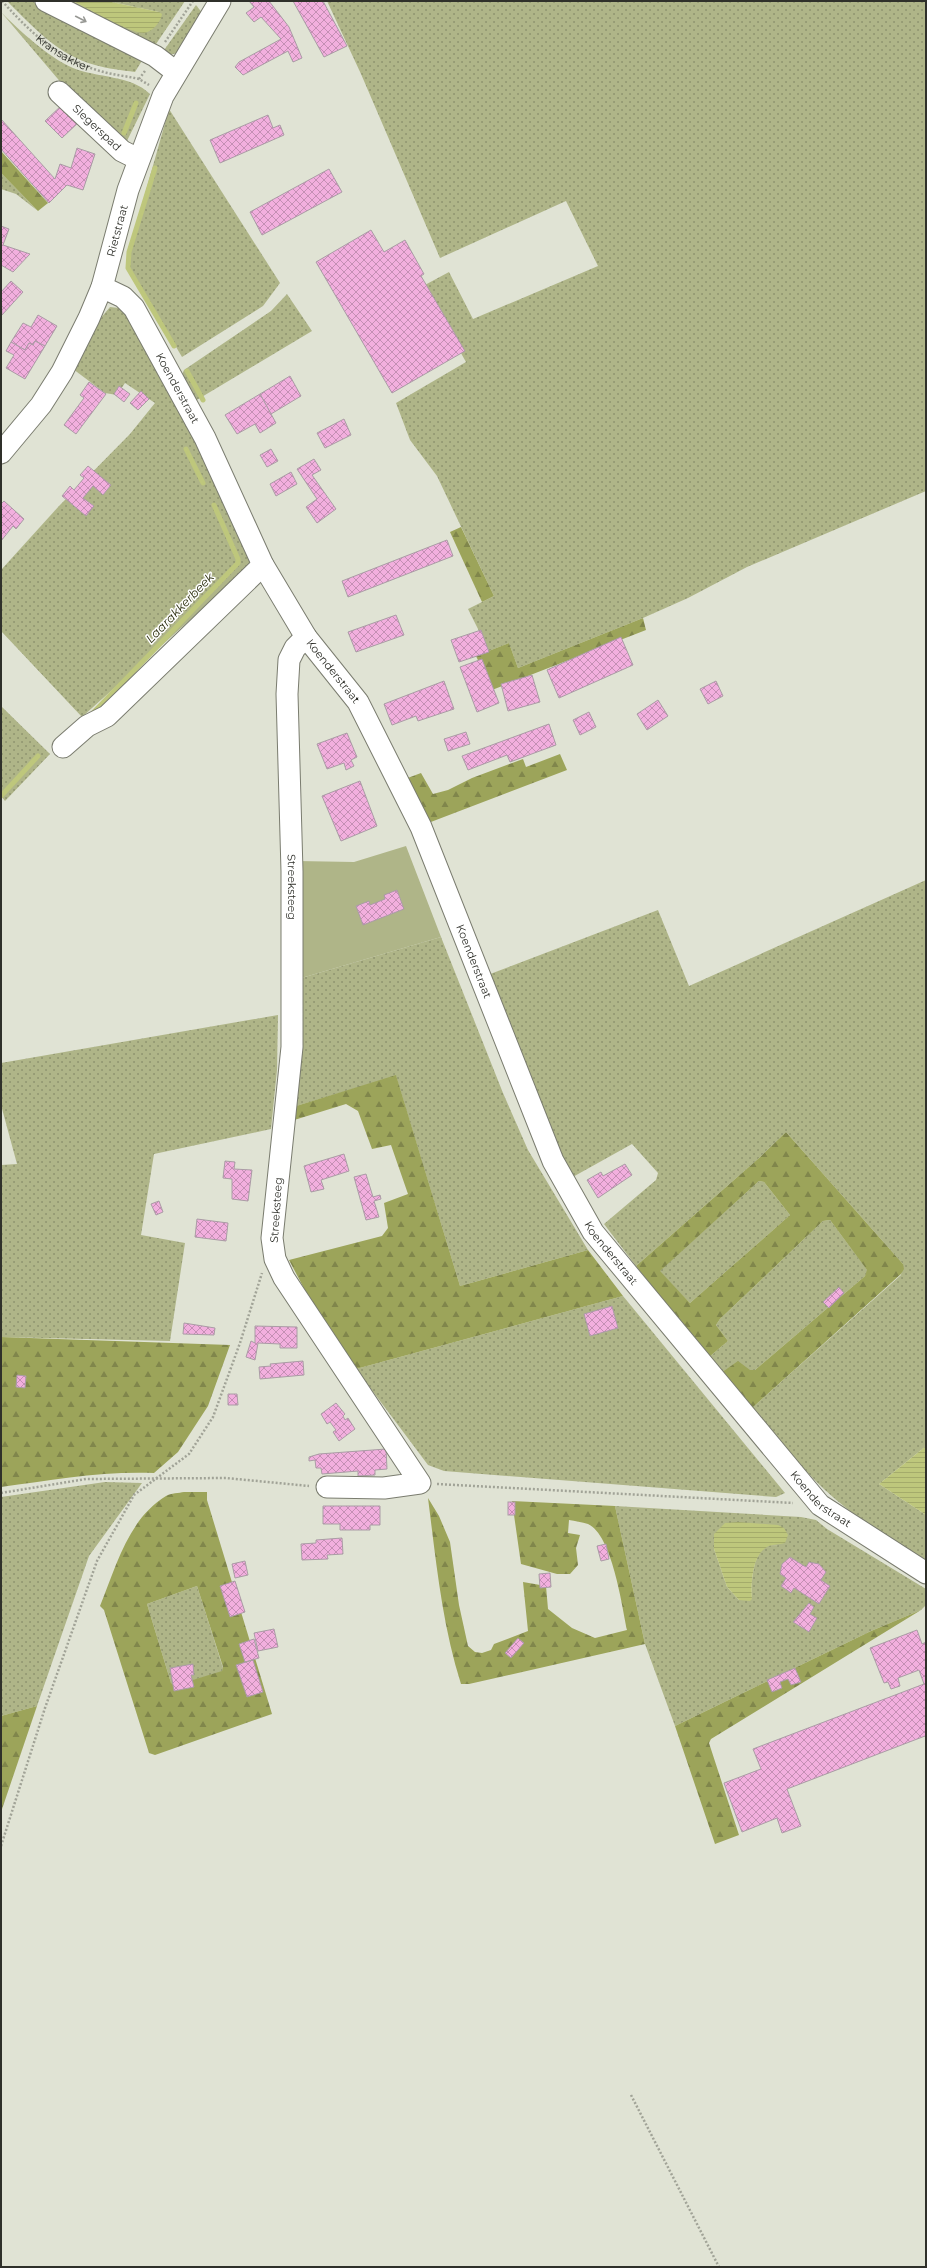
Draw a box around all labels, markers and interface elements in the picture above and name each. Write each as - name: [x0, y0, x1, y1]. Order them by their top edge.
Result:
- one-way arrow: [74, 15, 86, 23]
- street label: Kransakker: [33, 31, 93, 74]
- street label: Slegerspad: [70, 101, 124, 154]
- street label: Rietstraat: [103, 202, 131, 258]
- street label: Koenderstraat: [153, 350, 203, 426]
- water label: Laarakkerbeek: [142, 569, 218, 646]
- street label: Koenderstraat: [303, 636, 363, 706]
- street label: Streeksteeg: [285, 854, 299, 920]
- street label: Koenderstraat: [453, 922, 495, 1001]
- street label: Streeksteeg: [267, 1177, 285, 1243]
- street label: Koenderstraat: [581, 1219, 642, 1288]
- street label: Koenderstraat: [787, 1468, 854, 1531]

